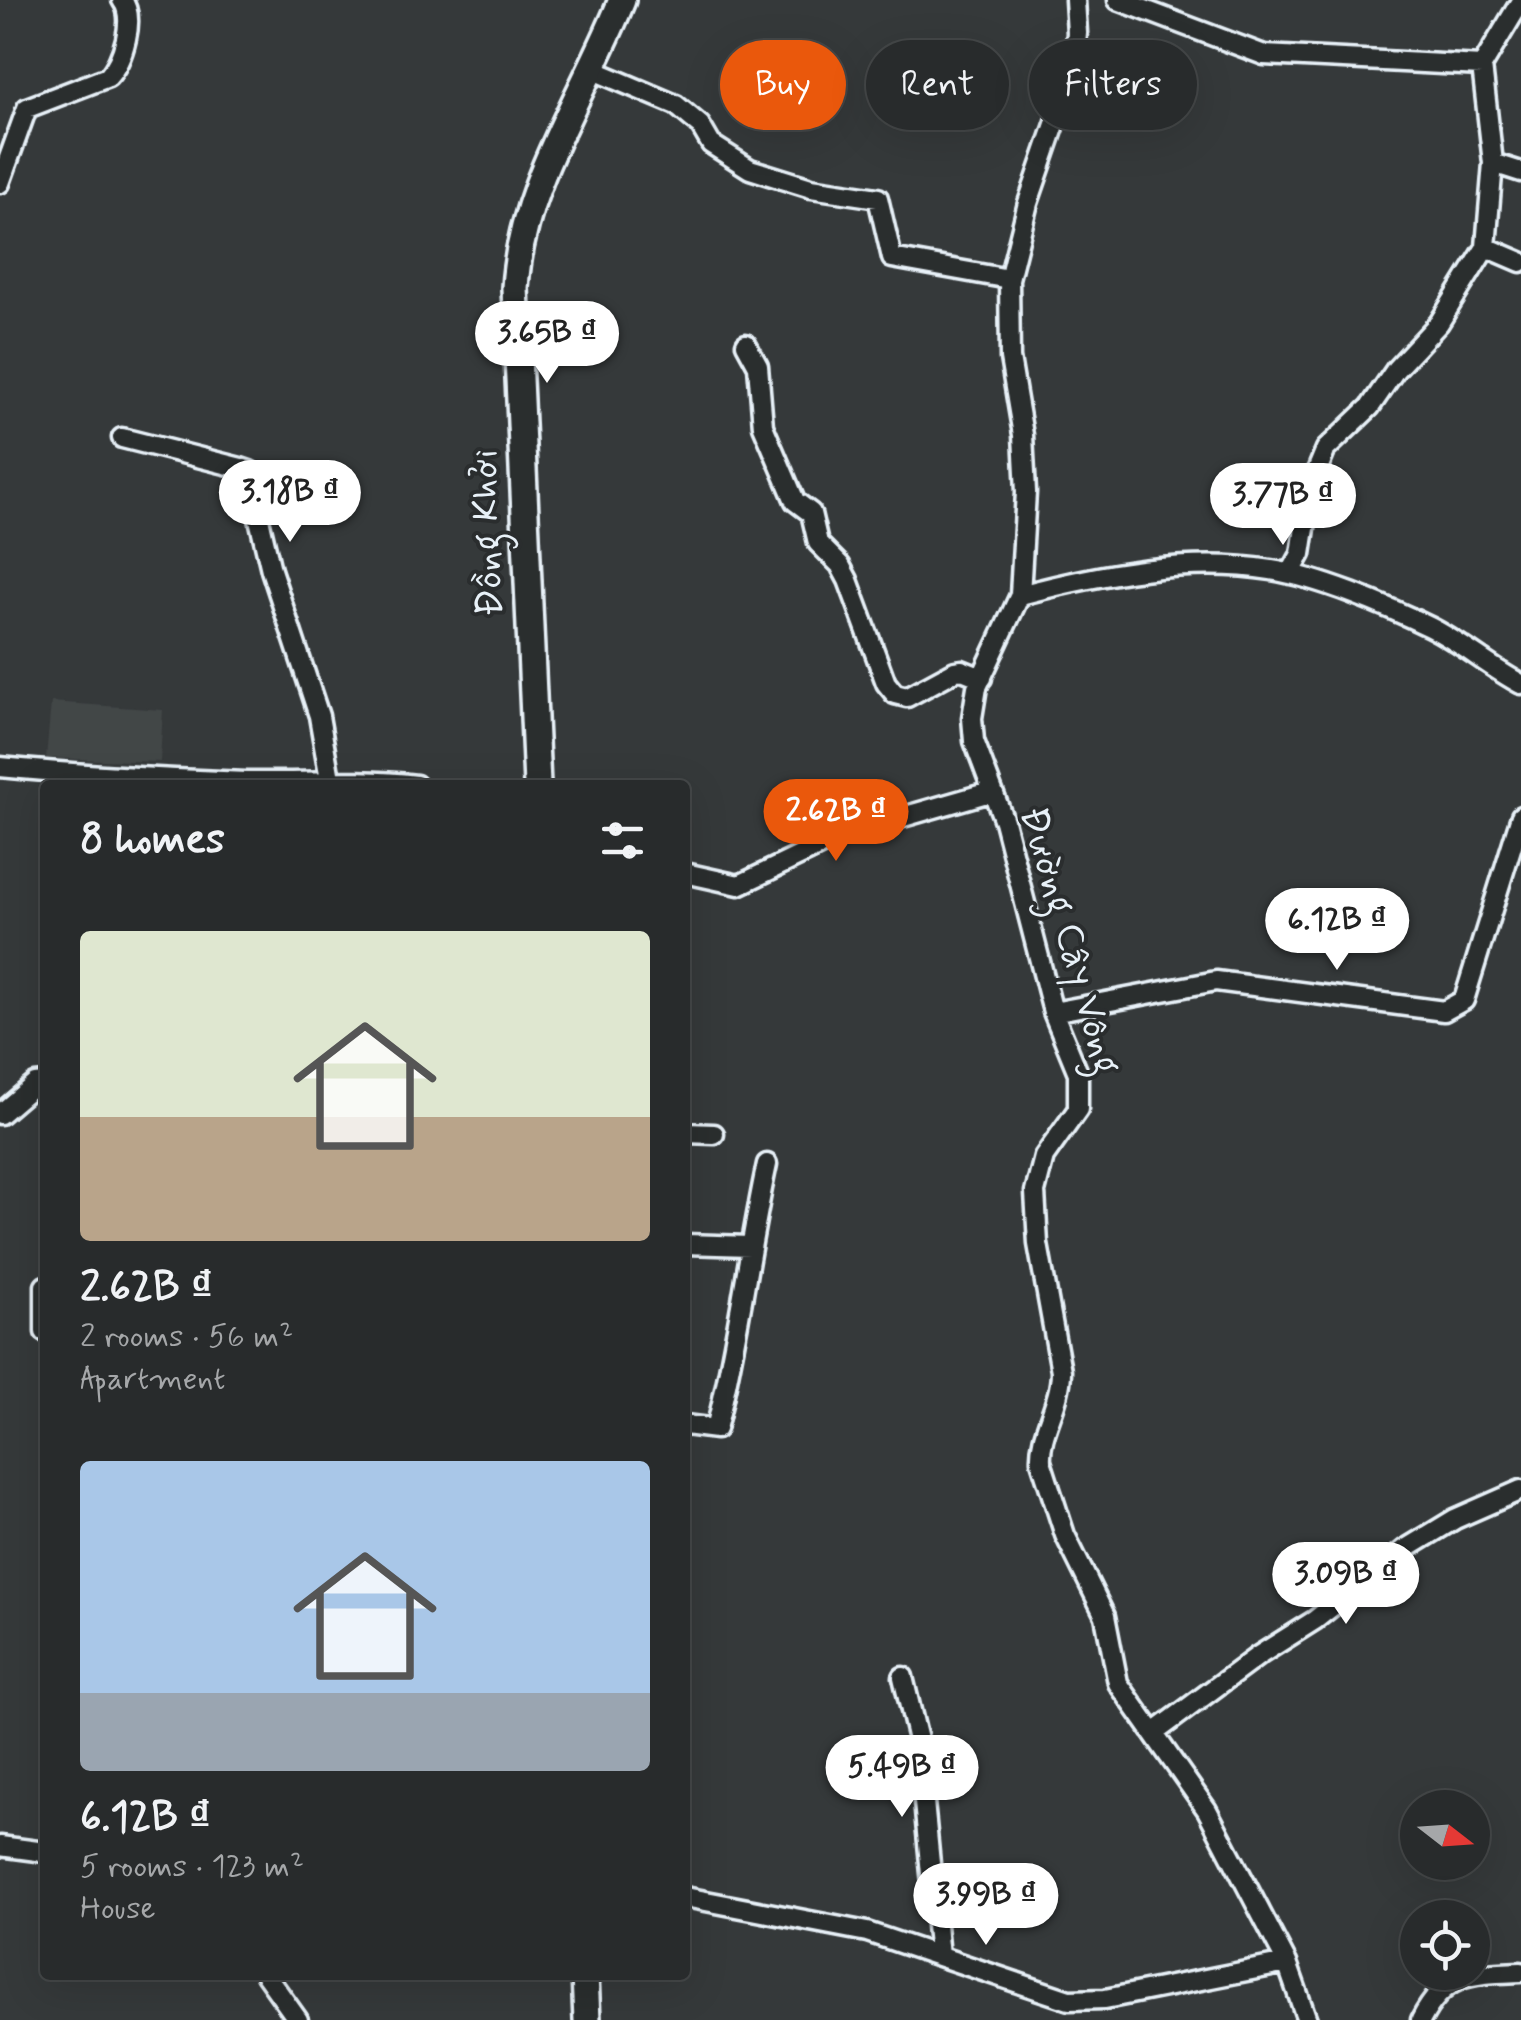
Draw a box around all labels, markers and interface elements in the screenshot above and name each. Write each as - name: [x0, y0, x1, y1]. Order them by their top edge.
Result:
- chip: Buy: [720, 40, 846, 130]
- chip: Rent: [866, 40, 1009, 130]
- chip: Filters: [1029, 40, 1197, 130]
- pin: 3.65B ₫: [455, 301, 639, 386]
- text: 3.65B ₫: [497, 312, 597, 354]
- street label: Đồng Khởi: [459, 448, 521, 617]
- pin: 3.18B ₫: [198, 460, 382, 545]
- pin: 3.77B ₫: [1191, 463, 1375, 548]
- text: 3.18B ₫: [241, 471, 339, 513]
- text: 3.77B ₫: [1232, 474, 1334, 516]
- pin: 2.62B ₫: [744, 779, 928, 864]
- text: 2.62B ₫: [786, 790, 886, 832]
- street label: Đường Cây Vông: [1002, 801, 1132, 1082]
- text: 8 homes: [80, 813, 225, 868]
- icon: filters: [595, 813, 650, 868]
- pin: 6.12B ₫: [1245, 888, 1429, 973]
- text: 6.12B ₫: [1287, 899, 1387, 941]
- icon: home: [275, 996, 455, 1176]
- text: 2.62B ₫: [80, 1261, 212, 1316]
- text: 2 rooms · 56 m²: [80, 1316, 293, 1358]
- text: Apartment: [80, 1358, 225, 1400]
- icon: home: [275, 1526, 455, 1706]
- pin: 3.09B ₫: [1254, 1542, 1438, 1627]
- text: 3.09B ₫: [1294, 1553, 1398, 1595]
- pin: 5.49B ₫: [810, 1735, 994, 1820]
- text: 5.49B ₫: [848, 1746, 956, 1788]
- north arrow: [1400, 1790, 1490, 1880]
- map controls: [1400, 1790, 1490, 1990]
- text: 6.12B ₫: [80, 1791, 211, 1846]
- text: 5 rooms · 123 m²: [80, 1846, 304, 1888]
- pin: 3.99B ₫: [894, 1863, 1078, 1948]
- text: 3.99B ₫: [935, 1874, 1037, 1916]
- text: House: [80, 1888, 156, 1930]
- button: locate: [1400, 1900, 1490, 1990]

